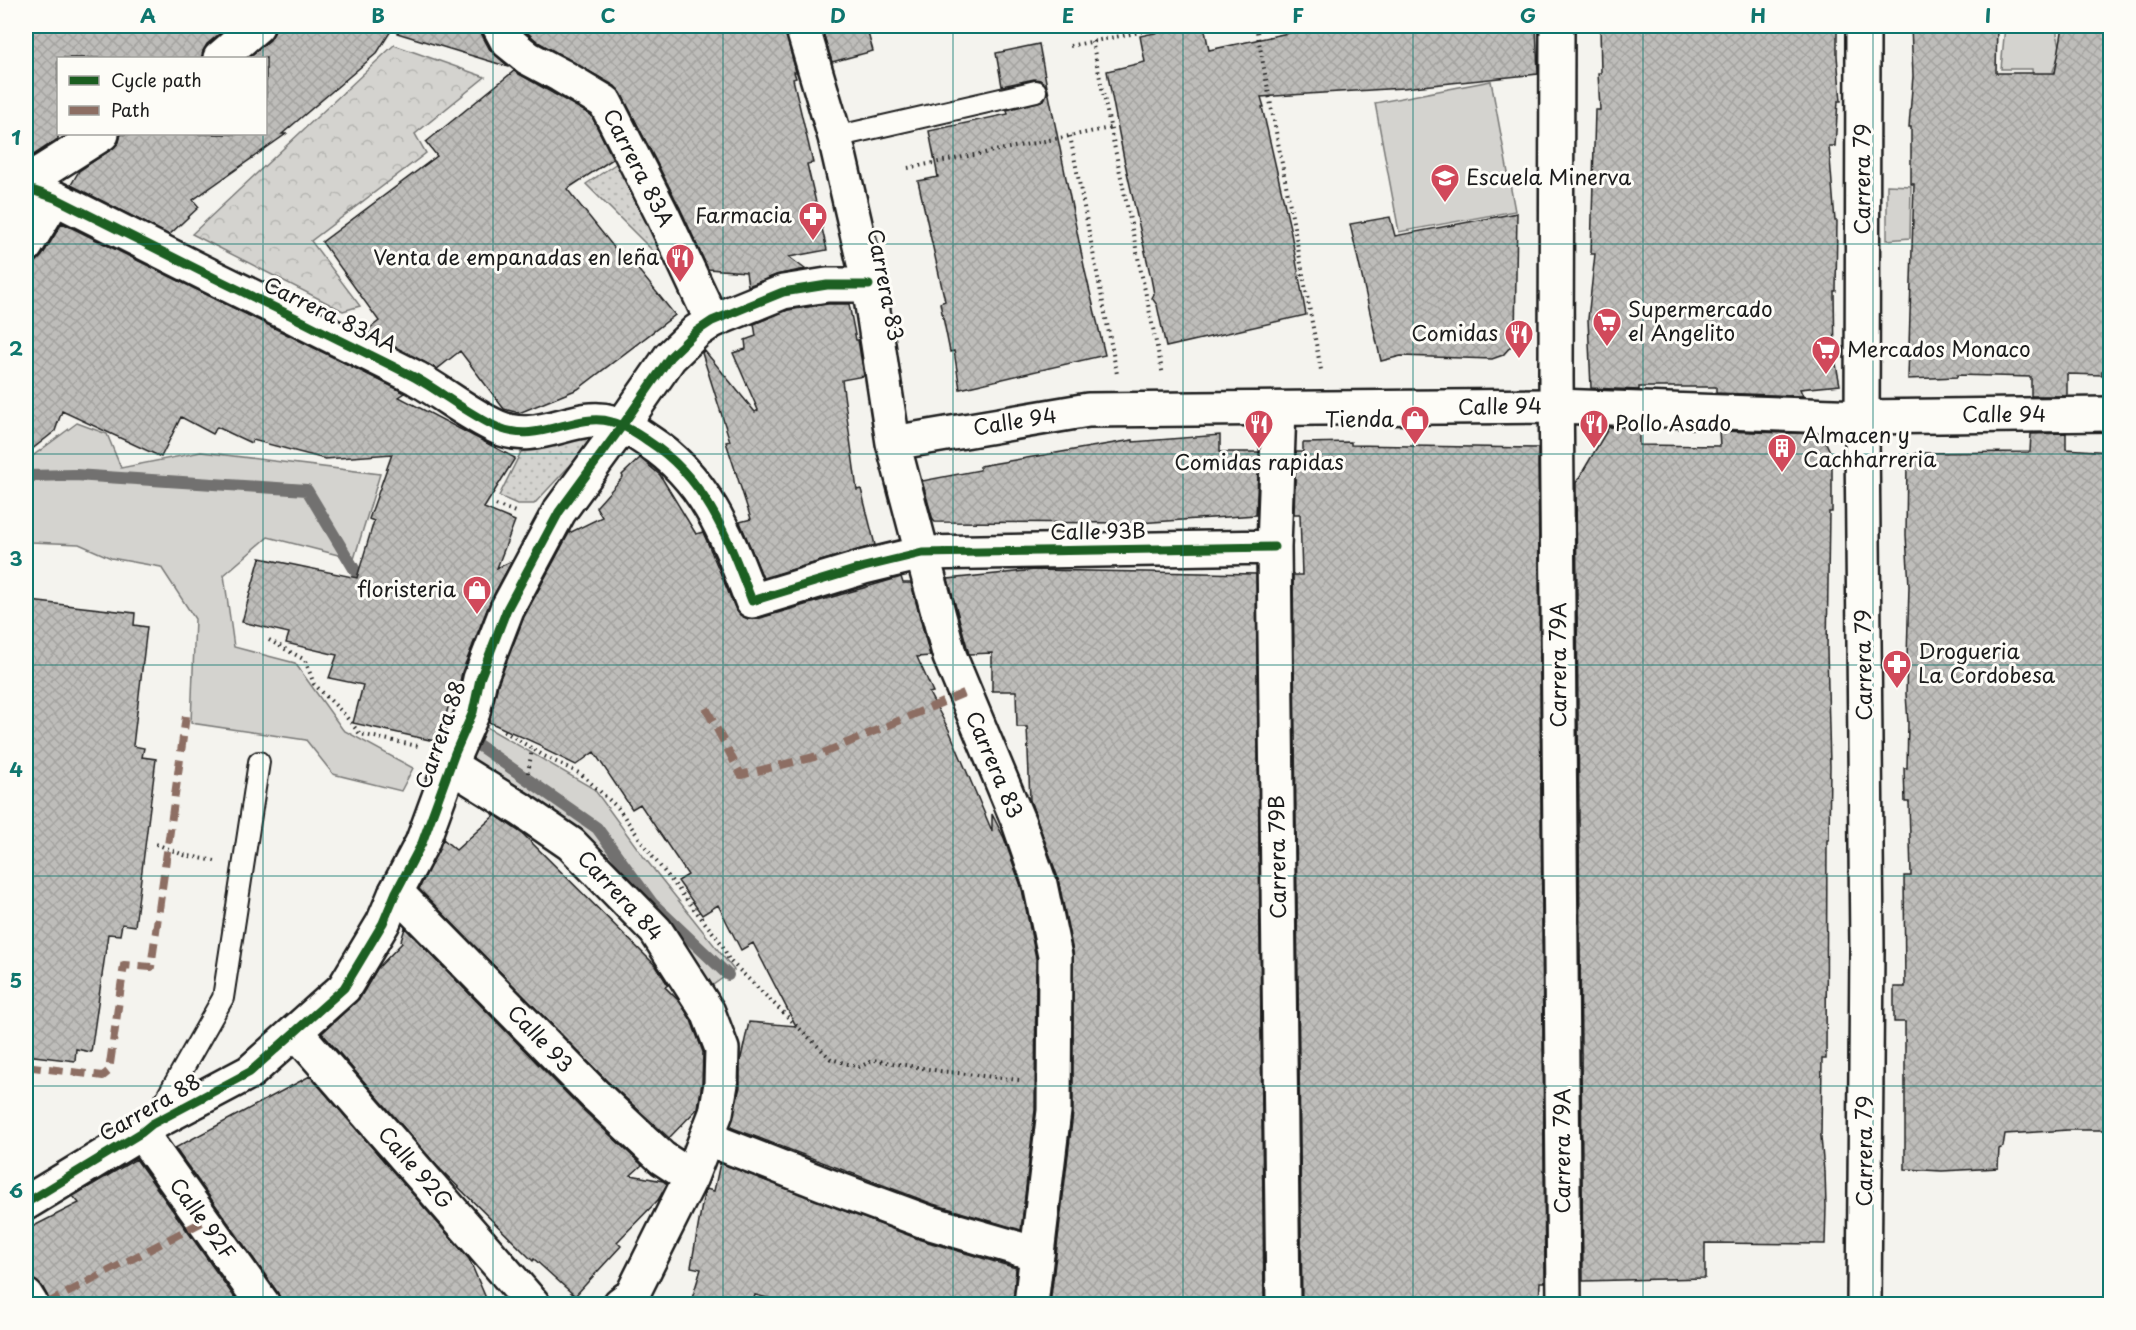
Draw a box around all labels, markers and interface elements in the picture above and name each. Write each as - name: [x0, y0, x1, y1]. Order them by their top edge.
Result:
- text: A: [140, 0, 156, 30]
- text: B: [371, 0, 385, 30]
- text: C: [600, 0, 616, 30]
- text: D: [830, 0, 846, 30]
- text: E: [1062, 0, 1074, 30]
- text: F: [1292, 0, 1304, 30]
- text: G: [1520, 0, 1536, 30]
- text: H: [1750, 0, 1766, 30]
- text: I: [1985, 0, 1991, 30]
- legend: [57, 57, 267, 135]
- text: Cycle path: [111, 66, 202, 93]
- text: Path: [111, 96, 150, 123]
- street label: Carrera 83A: [596, 102, 683, 232]
- text: 1: [11, 122, 21, 152]
- street label: Carrera 79: [1845, 123, 1877, 235]
- place label: Escuela Minerva: [1466, 160, 1632, 192]
- school or university icon: Escuela Minerva: [1429, 162, 1461, 204]
- place label: Farmacia: [695, 198, 792, 230]
- pharmacy icon: Farmacia: [797, 200, 829, 242]
- street label: Carrera 83: [860, 226, 914, 344]
- place label: Venta de empanadas en leña: [373, 240, 659, 272]
- restaurant icon: Venta de empanadas en leña: [664, 242, 696, 284]
- street label: Carrera 83AA: [259, 267, 403, 359]
- place label: Supermercado el Angelito: [1628, 292, 1773, 348]
- supermarket icon: Supermercado el Angelito: [1591, 306, 1623, 348]
- place label: Comidas: [1411, 316, 1498, 348]
- restaurant icon: Comidas: [1503, 318, 1535, 360]
- place label: Mercados Monaco: [1847, 332, 2031, 364]
- text: 2: [9, 333, 23, 363]
- supermarket icon: Mercados Monaco: [1810, 334, 1842, 376]
- street label: Calle 94: [1458, 388, 1542, 422]
- street label: Calle 94: [1962, 397, 2046, 429]
- street label: Calle 94: [971, 398, 1059, 442]
- place label: Tienda: [1325, 402, 1394, 434]
- shop icon: Tienda: [1399, 404, 1431, 446]
- place label: Pollo Asado: [1615, 406, 1731, 438]
- restaurant icon: Comidas rapidas: [1243, 408, 1275, 450]
- restaurant icon: Pollo Asado: [1578, 408, 1610, 450]
- place label: Almacen y Cachharreria: [1803, 418, 1937, 474]
- building icon: Almacen y Cachharreria: [1766, 432, 1798, 474]
- place label: Comidas rapidas: [1174, 445, 1344, 477]
- street label: Calle 93B: [1050, 513, 1146, 547]
- text: 3: [9, 543, 23, 573]
- place label: floristeria: [357, 572, 457, 604]
- shop icon: floristeria: [461, 574, 493, 616]
- street label: Carrera 79A: [1541, 602, 1573, 728]
- street label: Carrera 79: [1845, 609, 1879, 721]
- place label: Drogueria La Cordobesa: [1918, 634, 2056, 690]
- pharmacy icon: Drogueria La Cordobesa: [1881, 648, 1913, 690]
- street label: Carrera 88: [406, 676, 473, 793]
- street label: Carrera 83: [959, 706, 1033, 823]
- text: 4: [9, 754, 23, 784]
- street label: Carrera 79B: [1259, 795, 1293, 919]
- street label: Carrera 84: [571, 842, 672, 947]
- text: 5: [10, 965, 22, 995]
- street label: Calle 93: [501, 996, 582, 1079]
- street label: Carrera 88: [92, 1064, 206, 1148]
- street label: Carrera 79A: [1545, 1088, 1577, 1214]
- street label: Carrera 79: [1847, 1095, 1879, 1207]
- street label: Calle 92G: [371, 1118, 462, 1215]
- street label: Calle 92F: [163, 1170, 244, 1266]
- text: 6: [9, 1175, 23, 1205]

